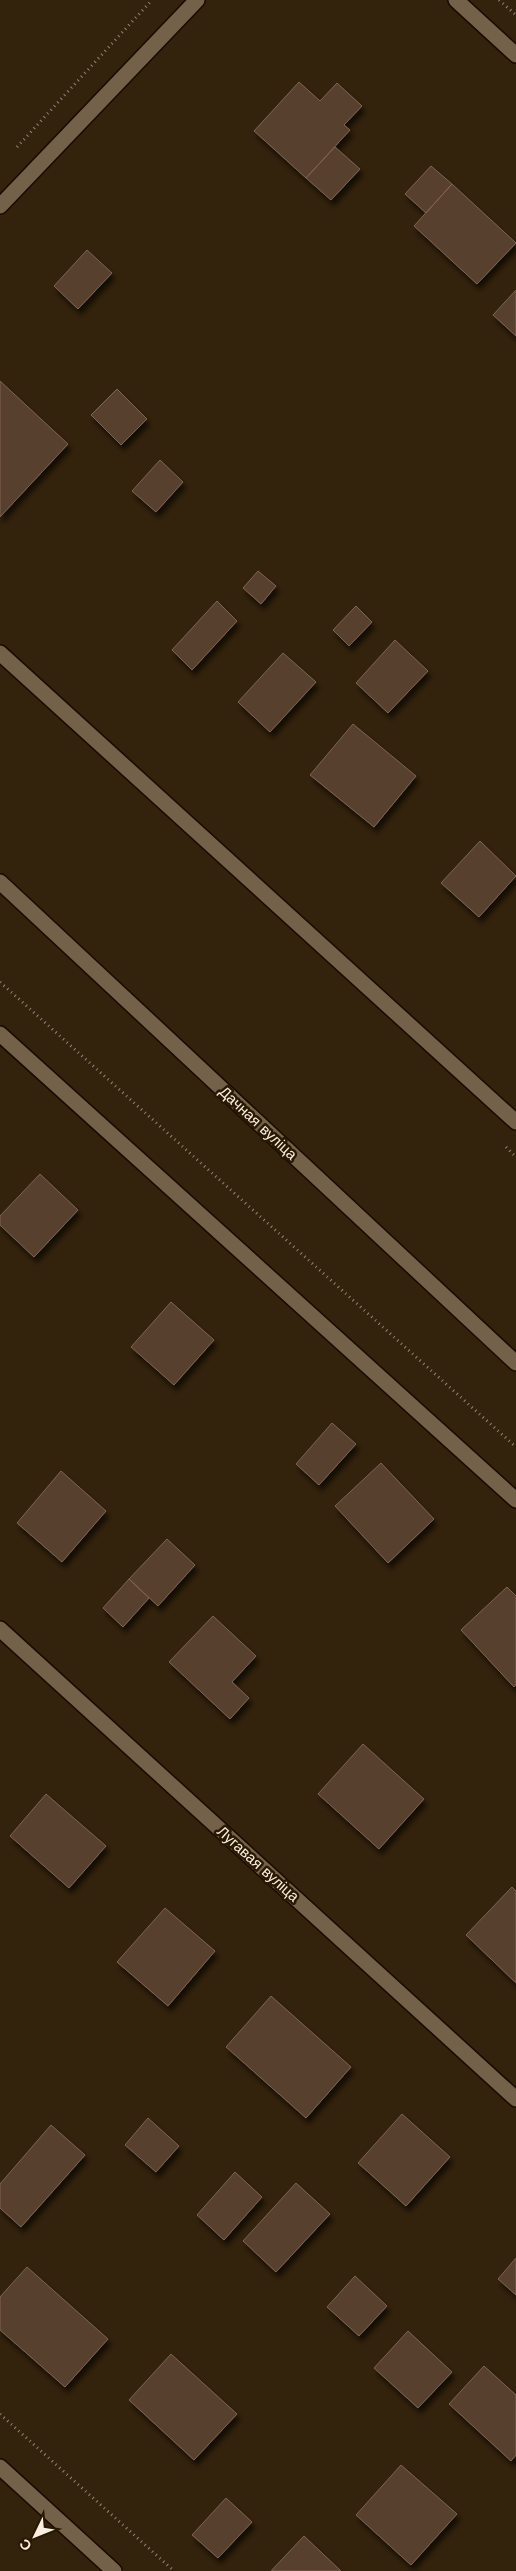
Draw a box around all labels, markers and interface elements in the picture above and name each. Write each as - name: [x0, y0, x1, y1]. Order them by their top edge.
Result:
- street label: Дачная вуліца: [215, 1082, 301, 1164]
- street label: Лугавая вуліца: [213, 1822, 303, 1906]
- north arrow: [10, 2511, 60, 2561]
- text: С: [16, 2536, 35, 2554]

